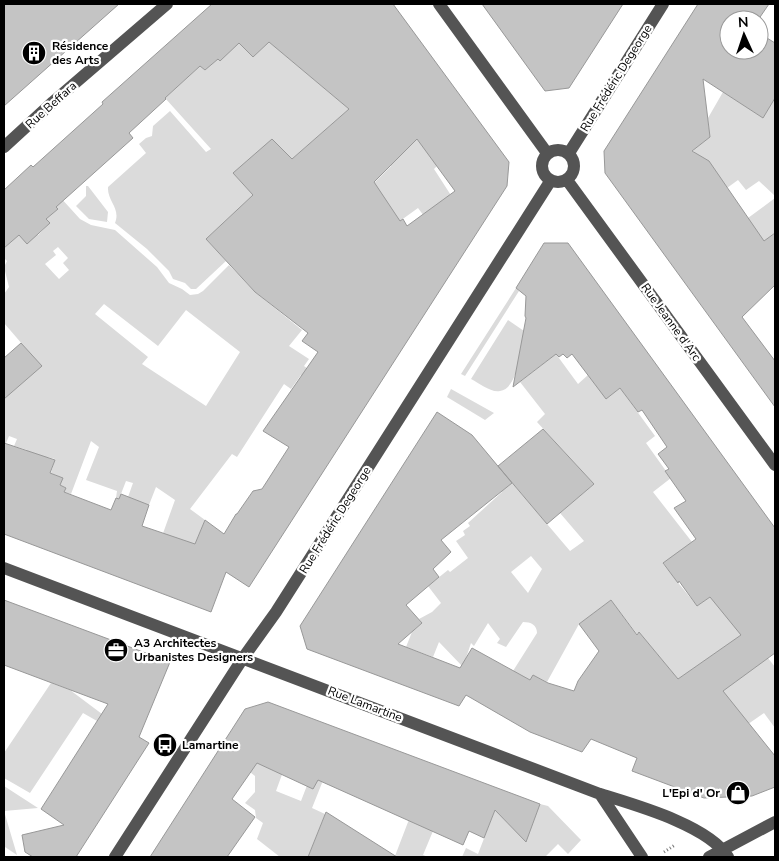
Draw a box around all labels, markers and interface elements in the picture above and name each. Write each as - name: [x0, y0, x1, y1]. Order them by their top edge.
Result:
- north arrow: [719, 10, 769, 60]
- text: N: [738, 13, 749, 32]
- street label: Rue Frédéric Degeorge: [577, 21, 655, 135]
- place label: Résidence des Arts: [52, 38, 109, 68]
- building icon: Résidence des Arts: [21, 40, 47, 66]
- street label: Rue Beffara: [22, 78, 80, 132]
- street label: Rue Jeanne d'Arc: [637, 280, 705, 364]
- street label: Rue Frédéric Degeorge: [296, 463, 374, 577]
- place label: A3 Architectes Urbanistes Designers: [134, 635, 253, 665]
- office icon: A3 Architectes Urbanistes Designers: [103, 637, 129, 663]
- street label: Rue Lamartine: [325, 682, 405, 726]
- bus stop icon: Lamartine: [152, 732, 178, 758]
- place label: Lamartine: [182, 737, 239, 753]
- shop icon: L'Epi d' Or: [725, 780, 751, 806]
- place label: L'Epi d' Or: [662, 785, 720, 801]

